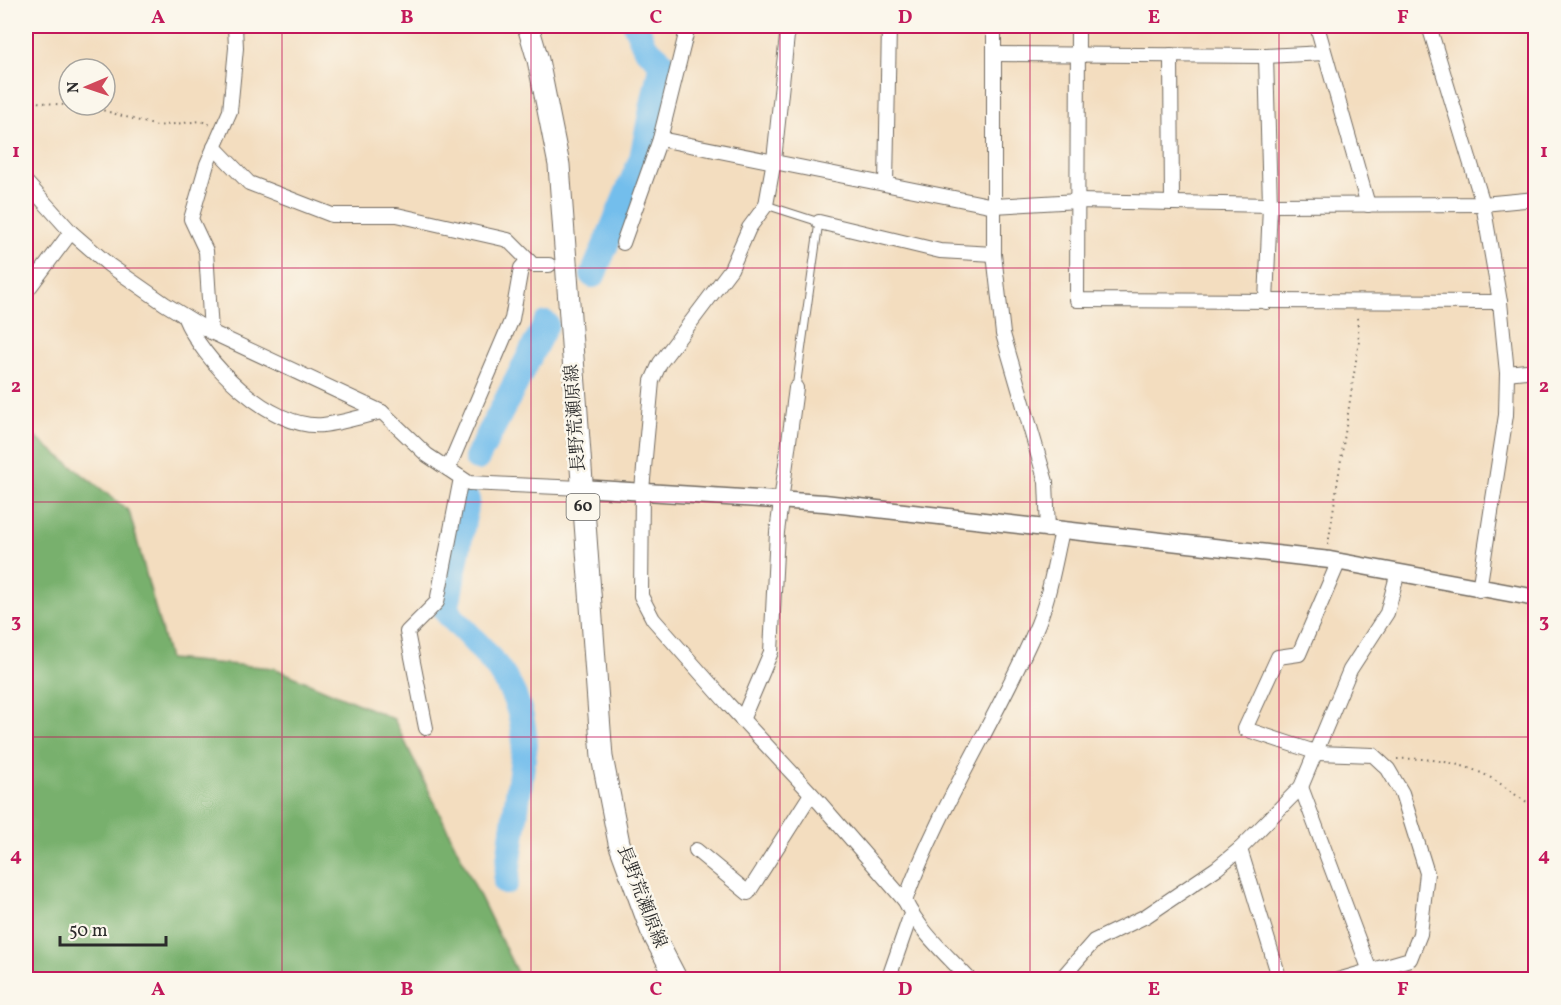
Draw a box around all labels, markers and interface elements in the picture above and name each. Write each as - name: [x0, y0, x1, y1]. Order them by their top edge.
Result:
- text: A: [151, 4, 165, 32]
- text: B: [400, 4, 414, 32]
- text: C: [650, 4, 663, 32]
- text: D: [898, 4, 912, 32]
- text: E: [1148, 4, 1160, 32]
- text: F: [1397, 4, 1409, 32]
- north arrow: [57, 57, 117, 117]
- text: N: [63, 81, 85, 94]
- text: 1: [12, 138, 20, 166]
- text: 1: [1540, 138, 1548, 166]
- street label: 長野荒瀬原線: [560, 363, 592, 473]
- text: 2: [11, 373, 21, 401]
- text: 2: [1539, 373, 1549, 401]
- road number: 60: [566, 494, 600, 520]
- text: 3: [11, 608, 21, 636]
- text: 3: [1539, 608, 1549, 636]
- text: 4: [10, 842, 22, 870]
- street label: 長野荒瀬原線: [610, 842, 672, 952]
- text: 4: [1538, 842, 1550, 870]
- scale bar: [60, 909, 166, 947]
- text: 50 m: [69, 919, 108, 944]
- text: A: [151, 976, 165, 1004]
- text: B: [400, 976, 414, 1004]
- text: C: [650, 976, 663, 1004]
- text: D: [898, 976, 912, 1004]
- text: E: [1148, 976, 1160, 1004]
- text: F: [1397, 976, 1409, 1004]

